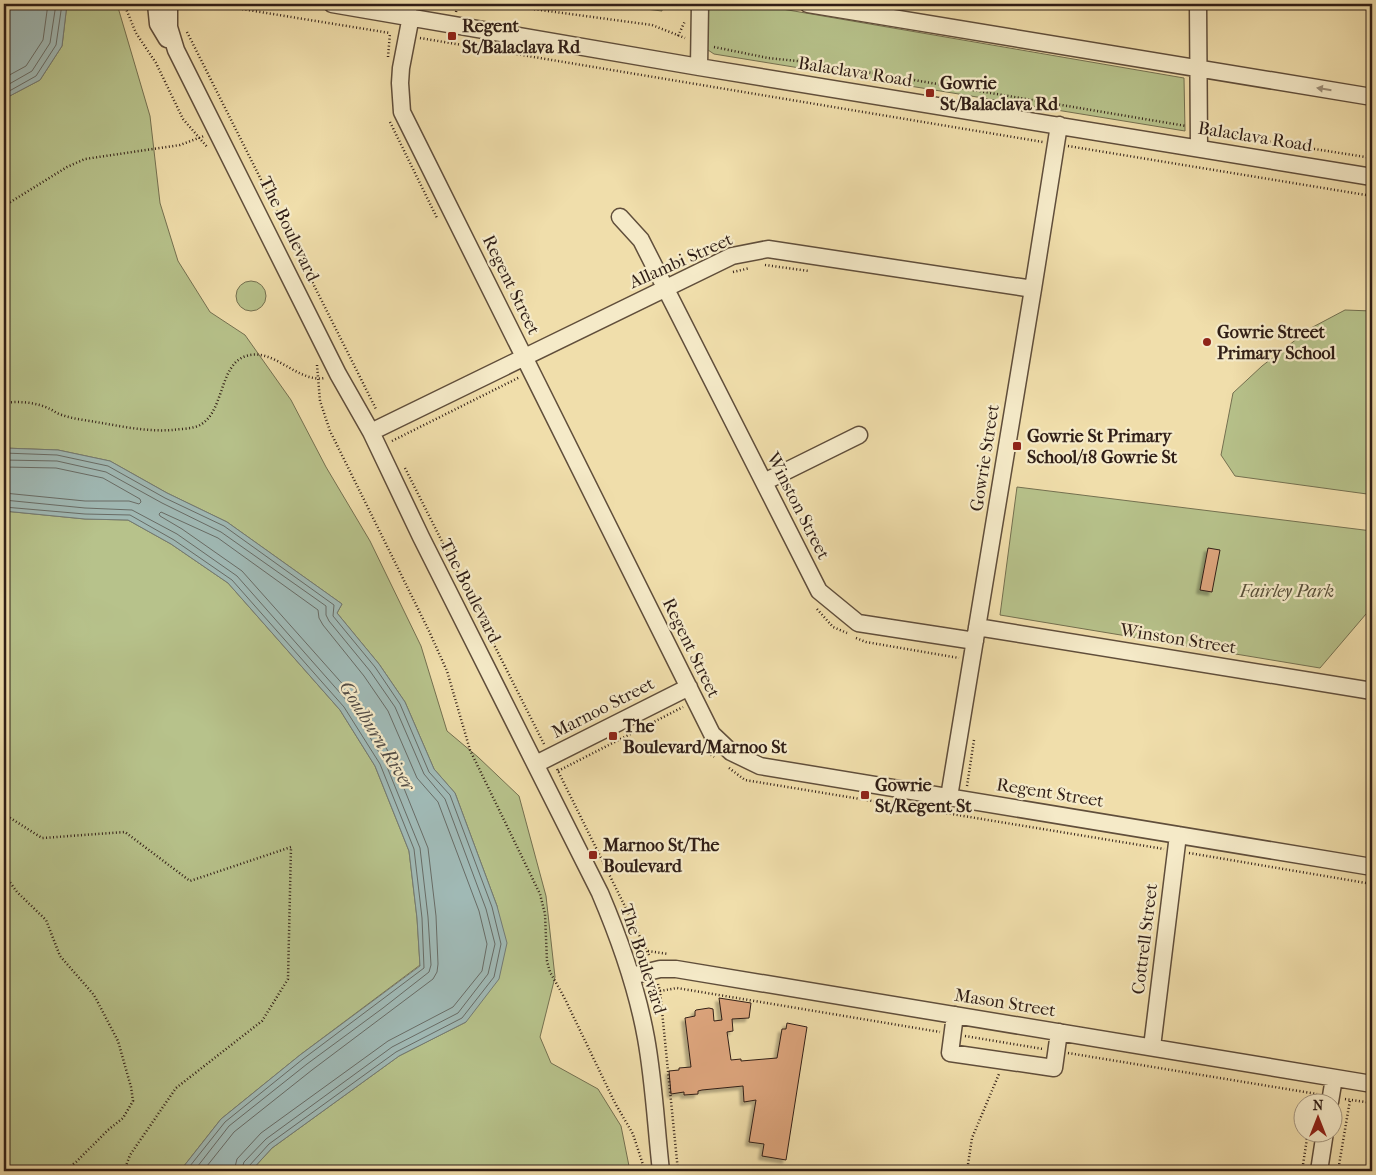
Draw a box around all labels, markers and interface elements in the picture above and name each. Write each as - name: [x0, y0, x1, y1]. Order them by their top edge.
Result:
- place label: Regent St/Balaclava Rd: [462, 16, 581, 58]
- marker: Regent St/Balaclava Rd: [446, 30, 458, 42]
- street label: Balaclava Road: [796, 53, 914, 91]
- place label: Gowrie St/Balaclava Rd: [940, 73, 1059, 115]
- one-way arrow: [1316, 84, 1332, 92]
- marker: Gowrie St/Balaclava Rd: [924, 87, 936, 99]
- street label: Balaclava Road: [1196, 118, 1314, 156]
- street label: The Boulevard: [255, 173, 324, 285]
- street label: Allambi Street: [625, 229, 736, 294]
- street label: Regent Street: [478, 232, 544, 339]
- place label: Gowrie Street Primary School: [1217, 322, 1337, 364]
- marker: Gowrie Street Primary School: [1201, 336, 1213, 348]
- street label: Gowrie Street: [966, 402, 1004, 513]
- place label: Gowrie St Primary School/18 Gowrie St: [1027, 426, 1178, 468]
- marker: Gowrie St Primary School/18 Gowrie St: [1011, 440, 1023, 452]
- street label: Winston Street: [762, 448, 834, 563]
- street label: The Boulevard: [435, 535, 505, 647]
- park label: Fairley Park: [1239, 581, 1334, 602]
- street label: Regent Street: [658, 595, 724, 702]
- street label: Winston Street: [1117, 619, 1238, 659]
- street label: Marnoo Street: [548, 673, 658, 743]
- water label: Goulburn River: [335, 677, 420, 796]
- place label: The Boulevard/Marnoo St: [622, 716, 787, 758]
- marker: The Boulevard/Marnoo St: [607, 730, 619, 742]
- street label: Regent Street: [995, 774, 1106, 812]
- place label: Gowrie St/Regent St: [875, 775, 972, 817]
- marker: Gowrie St/Regent St: [859, 789, 871, 801]
- place label: Marnoo St/The Boulevard: [602, 835, 720, 877]
- marker: Marnoo St/The Boulevard: [587, 849, 599, 861]
- street label: Cottrell Street: [1128, 882, 1162, 996]
- street label: The Boulevard: [615, 901, 671, 1017]
- street label: Mason Street: [953, 985, 1058, 1021]
- north arrow: [1294, 1092, 1344, 1142]
- text: N: [1313, 1097, 1324, 1114]

